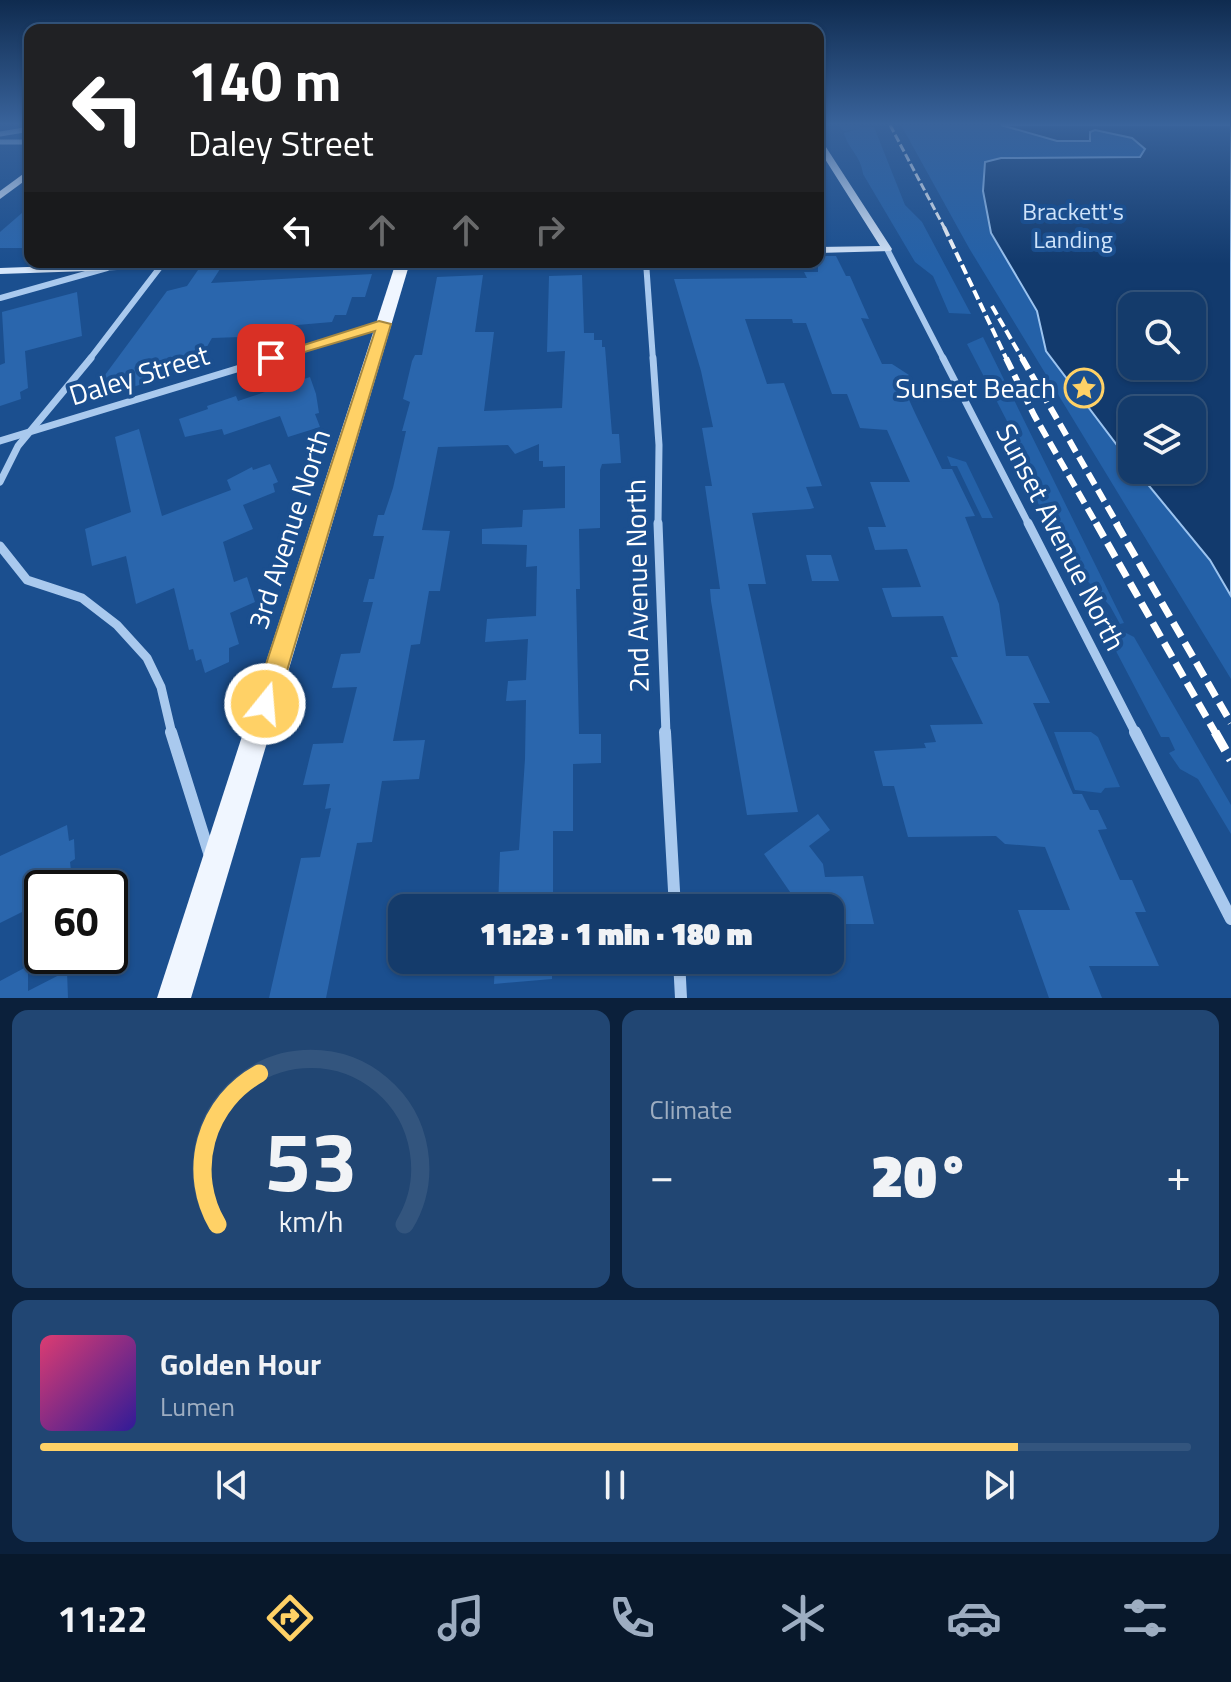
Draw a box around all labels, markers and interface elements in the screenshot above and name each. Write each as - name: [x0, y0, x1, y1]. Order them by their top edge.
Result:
- text: 140 m: [188, 38, 341, 123]
- icon: left: [56, 56, 160, 160]
- text: Daley Street: [188, 115, 374, 170]
- park label: Brackett's Landing: [1022, 193, 1124, 257]
- icon: left: [276, 208, 320, 252]
- icon: ahead: [360, 208, 404, 252]
- icon: ahead: [444, 208, 488, 252]
- icon: right: [528, 208, 572, 252]
- map controls: [1118, 292, 1206, 484]
- button: search: [1118, 292, 1206, 380]
- pin: [237, 324, 305, 392]
- street label: Daley Street: [64, 333, 214, 416]
- icon: arrive: [249, 336, 293, 380]
- place label: Sunset Beach: [895, 366, 1056, 409]
- place icon: Sunset Beach: [1063, 367, 1105, 409]
- button: layers: [1118, 396, 1206, 484]
- street label: Sunset Avenue North: [986, 416, 1137, 658]
- street label: 3rd Avenue North: [236, 423, 341, 634]
- street label: 2nd Avenue North: [613, 479, 660, 693]
- position arrow: [223, 662, 307, 746]
- speed limit sign: 60: [24, 870, 128, 974]
- text: 11:23 · 1 min · 180 m: [480, 911, 752, 957]
- text: Climate: [650, 1090, 732, 1129]
- text: 53: [264, 1097, 357, 1223]
- text: 20°: [871, 1129, 970, 1220]
- text: −: [650, 1141, 674, 1208]
- text: +: [1166, 1141, 1191, 1208]
- text: km/h: [278, 1200, 343, 1243]
- text: Golden Hour: [160, 1341, 321, 1387]
- text: Lumen: [160, 1387, 235, 1426]
- icon: previous: [210, 1463, 254, 1507]
- icon: pause: [593, 1463, 637, 1507]
- icon: next: [977, 1463, 1021, 1507]
- icon: directions: [262, 1590, 318, 1646]
- icon: music: [433, 1590, 489, 1646]
- icon: phone: [604, 1590, 660, 1646]
- icon: climate: [775, 1590, 831, 1646]
- icon: car: [946, 1590, 1002, 1646]
- icon: filters: [1117, 1590, 1173, 1646]
- text: 11:22: [58, 1591, 147, 1646]

